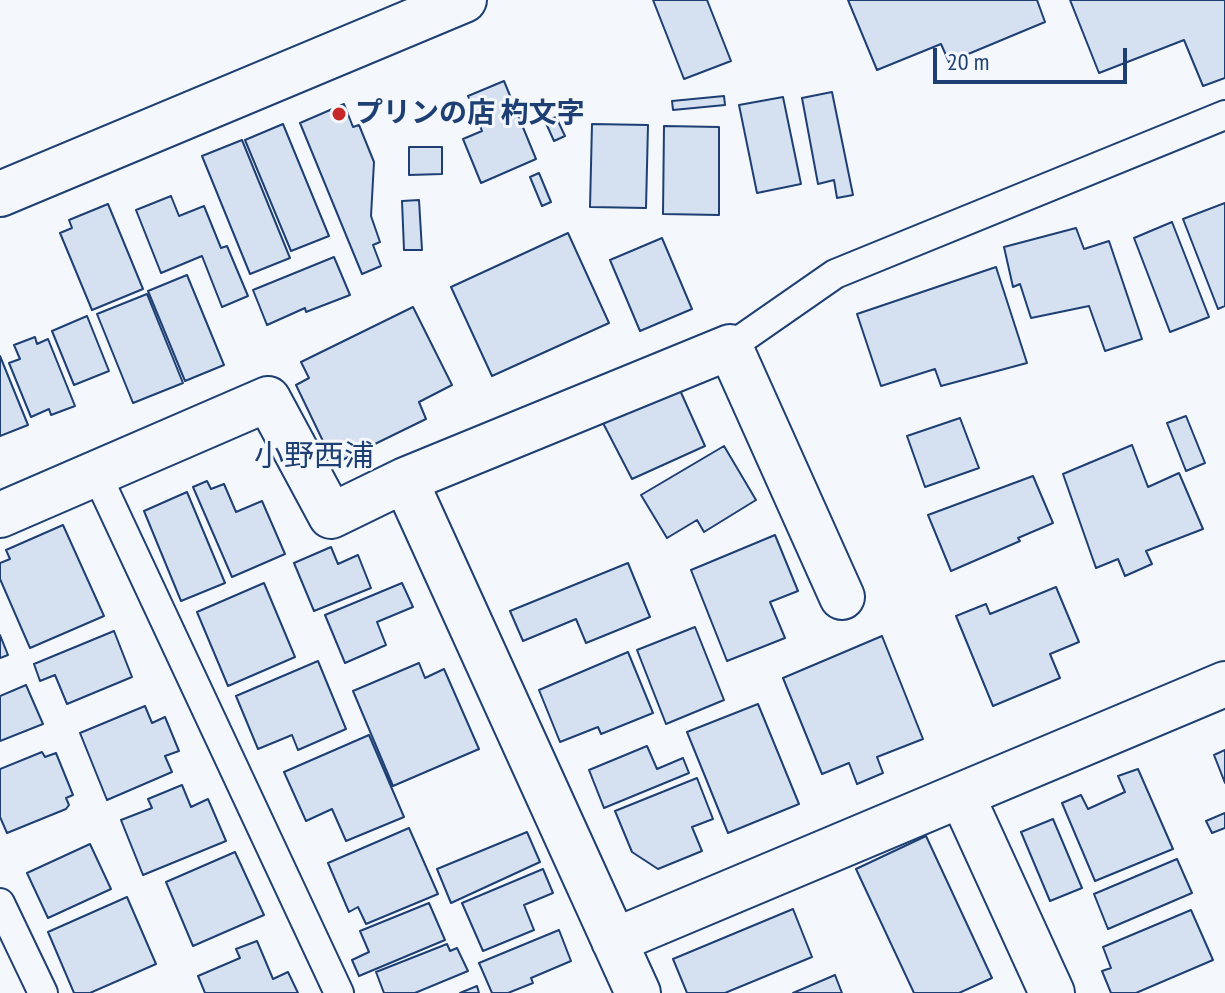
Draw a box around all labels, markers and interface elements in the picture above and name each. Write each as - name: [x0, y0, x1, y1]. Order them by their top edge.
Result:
- scale bar: [937, 32, 1131, 82]
- text: 20 m: [947, 46, 989, 77]
- place label: プリンの店 杓文字: [355, 97, 585, 131]
- marker: プリンの店 杓文字: [330, 105, 348, 123]
- district label: 小野西浦: [254, 439, 374, 475]

